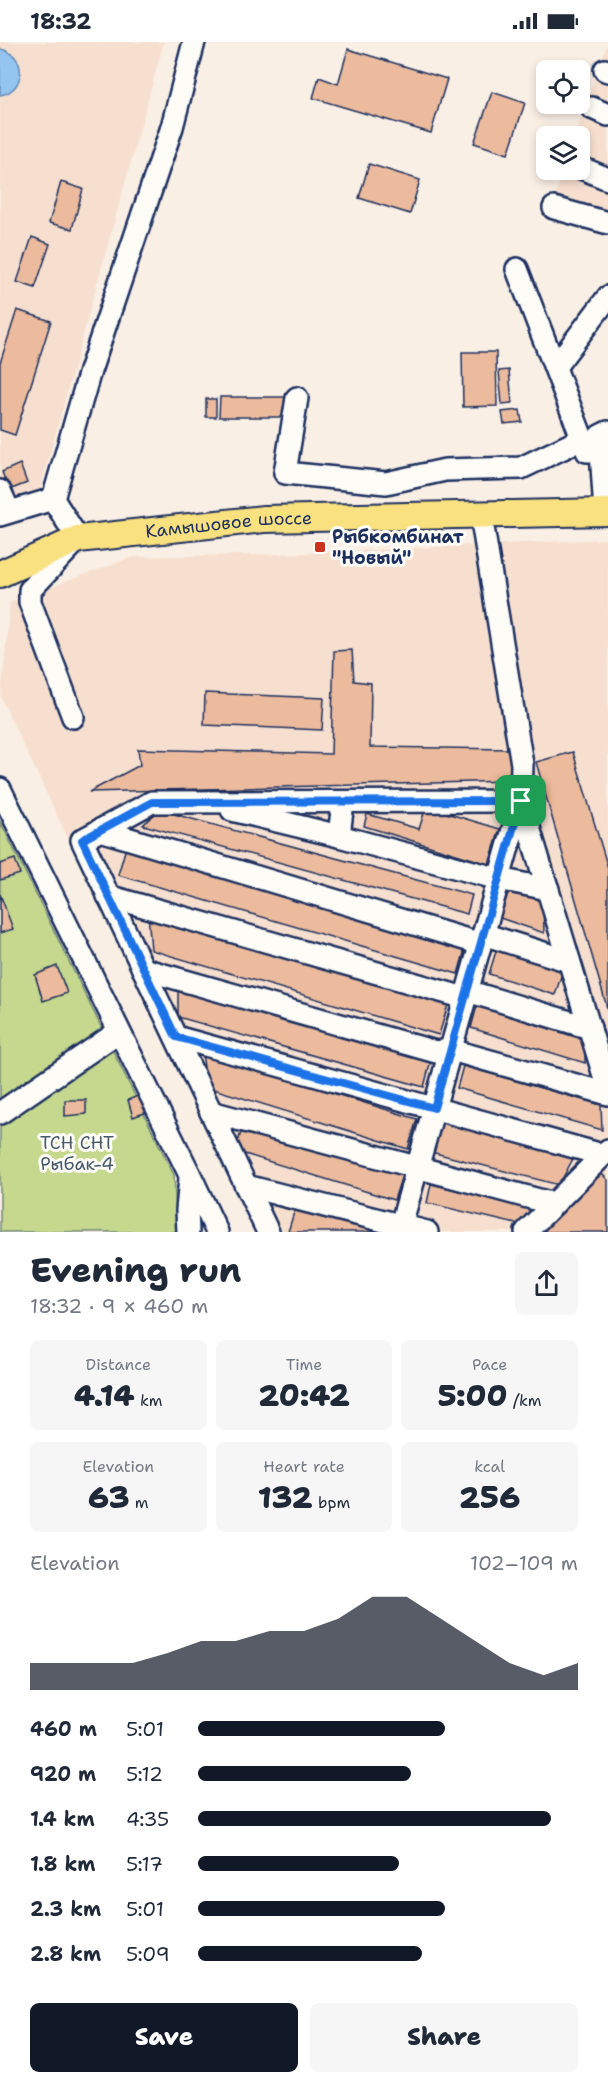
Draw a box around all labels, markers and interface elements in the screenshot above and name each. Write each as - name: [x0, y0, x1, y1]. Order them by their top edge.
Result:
- text: 18:32: [30, 7, 91, 36]
- map controls: [536, 60, 590, 180]
- button: locate: [536, 60, 590, 114]
- button: layers: [536, 126, 590, 180]
- street label: Камышовое шоссе: [144, 506, 312, 544]
- place label: Рыбкомбинат "Новый": [332, 525, 464, 570]
- marker: Рыбкомбинат "Новый": [313, 540, 327, 554]
- pin: [495, 775, 546, 826]
- icon: arrive: [504, 784, 537, 817]
- park label: ТСН СНТ Рыбак-4: [40, 1131, 114, 1176]
- text: Evening run: [30, 1248, 241, 1293]
- button: share: [515, 1252, 578, 1315]
- text: 18:32 · 9 × 460 m: [30, 1293, 208, 1319]
- text: Distance: [86, 1354, 151, 1375]
- text: Time: [286, 1354, 322, 1375]
- text: Pace: [472, 1354, 507, 1375]
- text: 4.14: [74, 1375, 134, 1416]
- text: 20:42: [258, 1375, 350, 1416]
- text: 5:00: [438, 1375, 508, 1416]
- text: km: [134, 1390, 163, 1411]
- text: /km: [508, 1390, 542, 1411]
- text: Elevation: [83, 1456, 154, 1477]
- text: Heart rate: [263, 1456, 345, 1477]
- text: kcal: [474, 1456, 505, 1477]
- text: 63: [88, 1477, 129, 1518]
- text: 132: [258, 1477, 313, 1518]
- text: 256: [459, 1477, 520, 1518]
- text: m: [129, 1492, 149, 1513]
- text: bpm: [313, 1492, 350, 1513]
- text: Elevation: [30, 1550, 120, 1576]
- text: 102–109 m: [470, 1550, 578, 1576]
- text: 460 m: [30, 1716, 97, 1742]
- text: 5:01: [126, 1716, 164, 1742]
- text: 920 m: [30, 1761, 96, 1787]
- text: 5:12: [126, 1761, 163, 1787]
- text: 1.4 km: [30, 1806, 95, 1832]
- text: 4:35: [126, 1806, 169, 1832]
- text: 1.8 km: [30, 1851, 96, 1877]
- text: 5:17: [126, 1851, 163, 1877]
- text: 2.3 km: [30, 1896, 101, 1922]
- text: 5:01: [126, 1896, 164, 1922]
- text: 2.8 km: [30, 1941, 101, 1967]
- text: 5:09: [126, 1941, 170, 1967]
- button: Save: [30, 2003, 298, 2072]
- button: Share: [310, 2003, 578, 2072]

